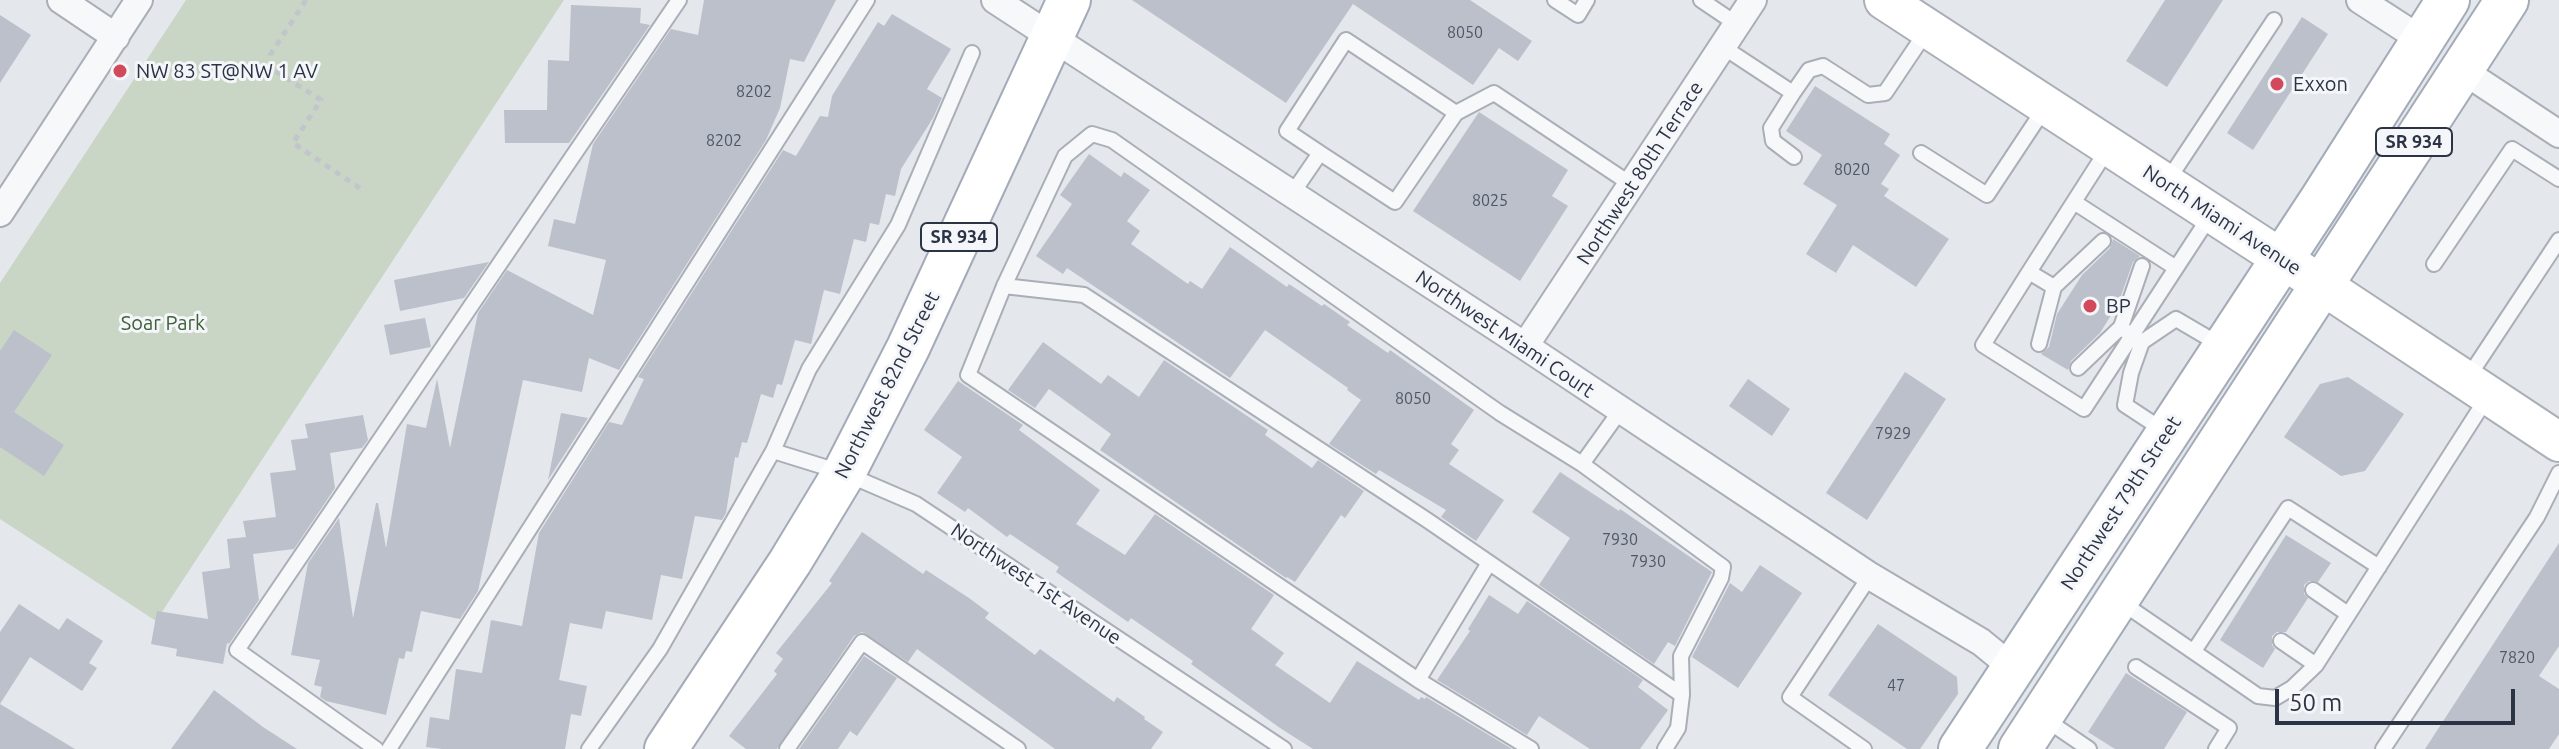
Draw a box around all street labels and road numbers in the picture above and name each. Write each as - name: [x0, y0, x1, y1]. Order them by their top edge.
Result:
- street label: Northwest 80th Terrace: [1572, 77, 1708, 269]
- road number: SR 934: [2376, 128, 2452, 156]
- street label: North Miami Avenue: [2138, 160, 2306, 280]
- road number: SR 934: [921, 223, 997, 251]
- street label: Northwest Miami Court: [1411, 265, 1599, 403]
- street label: Northwest 82nd Street: [829, 288, 945, 482]
- street label: Northwest 79th Street: [2056, 411, 2186, 595]
- street label: Northwest 1st Avenue: [946, 518, 1126, 650]

